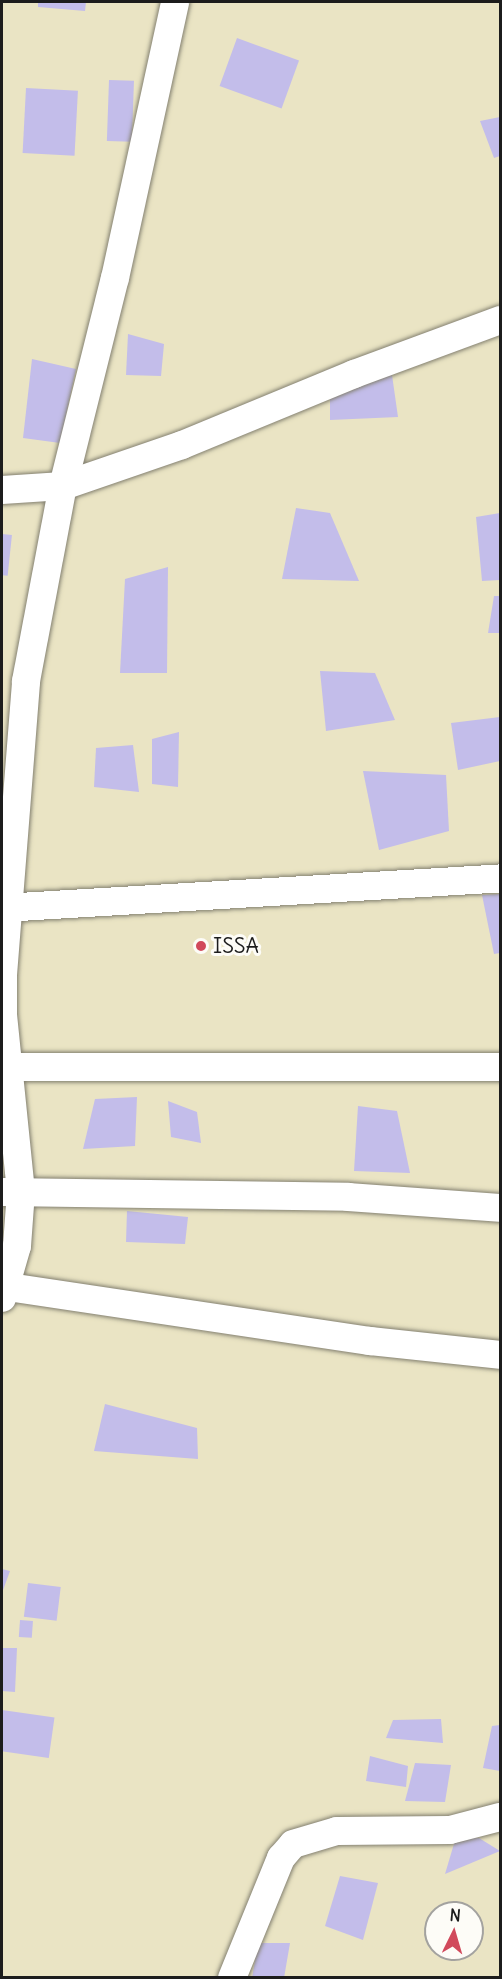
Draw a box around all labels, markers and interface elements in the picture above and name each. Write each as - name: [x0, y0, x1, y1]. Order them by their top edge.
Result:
- place label: ISSA: [213, 933, 259, 959]
- marker: ISSA: [194, 939, 208, 953]
- north arrow: [424, 1901, 484, 1961]
- text: N: [449, 1905, 462, 1926]

